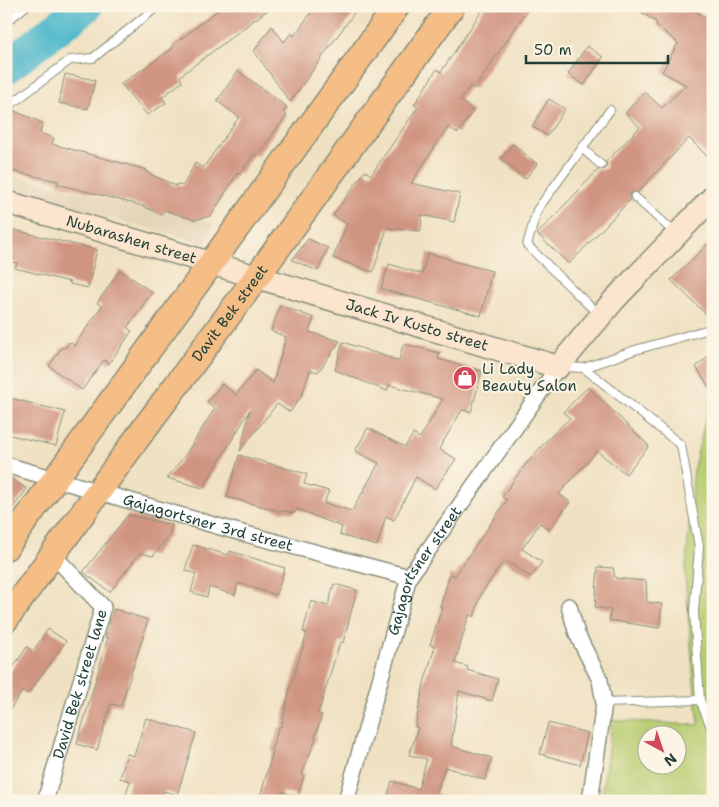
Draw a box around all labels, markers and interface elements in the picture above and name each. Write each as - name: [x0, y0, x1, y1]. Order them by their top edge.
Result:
- scale bar: [526, 32, 669, 64]
- text: 50 m: [534, 40, 572, 60]
- street label: Nubarashen street: [64, 211, 199, 268]
- street label: Davit Bek street: [187, 261, 272, 366]
- street label: Jack Iv Kusto street: [343, 294, 491, 356]
- place label: Li Lady Beauty Salon: [482, 359, 577, 396]
- shop icon: Li Lady Beauty Salon: [452, 365, 478, 391]
- street label: Gajagortsner 3rd street: [120, 489, 295, 556]
- street label: Gajagortsner street: [383, 502, 466, 637]
- street label: David Bek street lane: [48, 607, 112, 761]
- north arrow: [636, 724, 686, 774]
- text: N: [660, 749, 680, 770]

